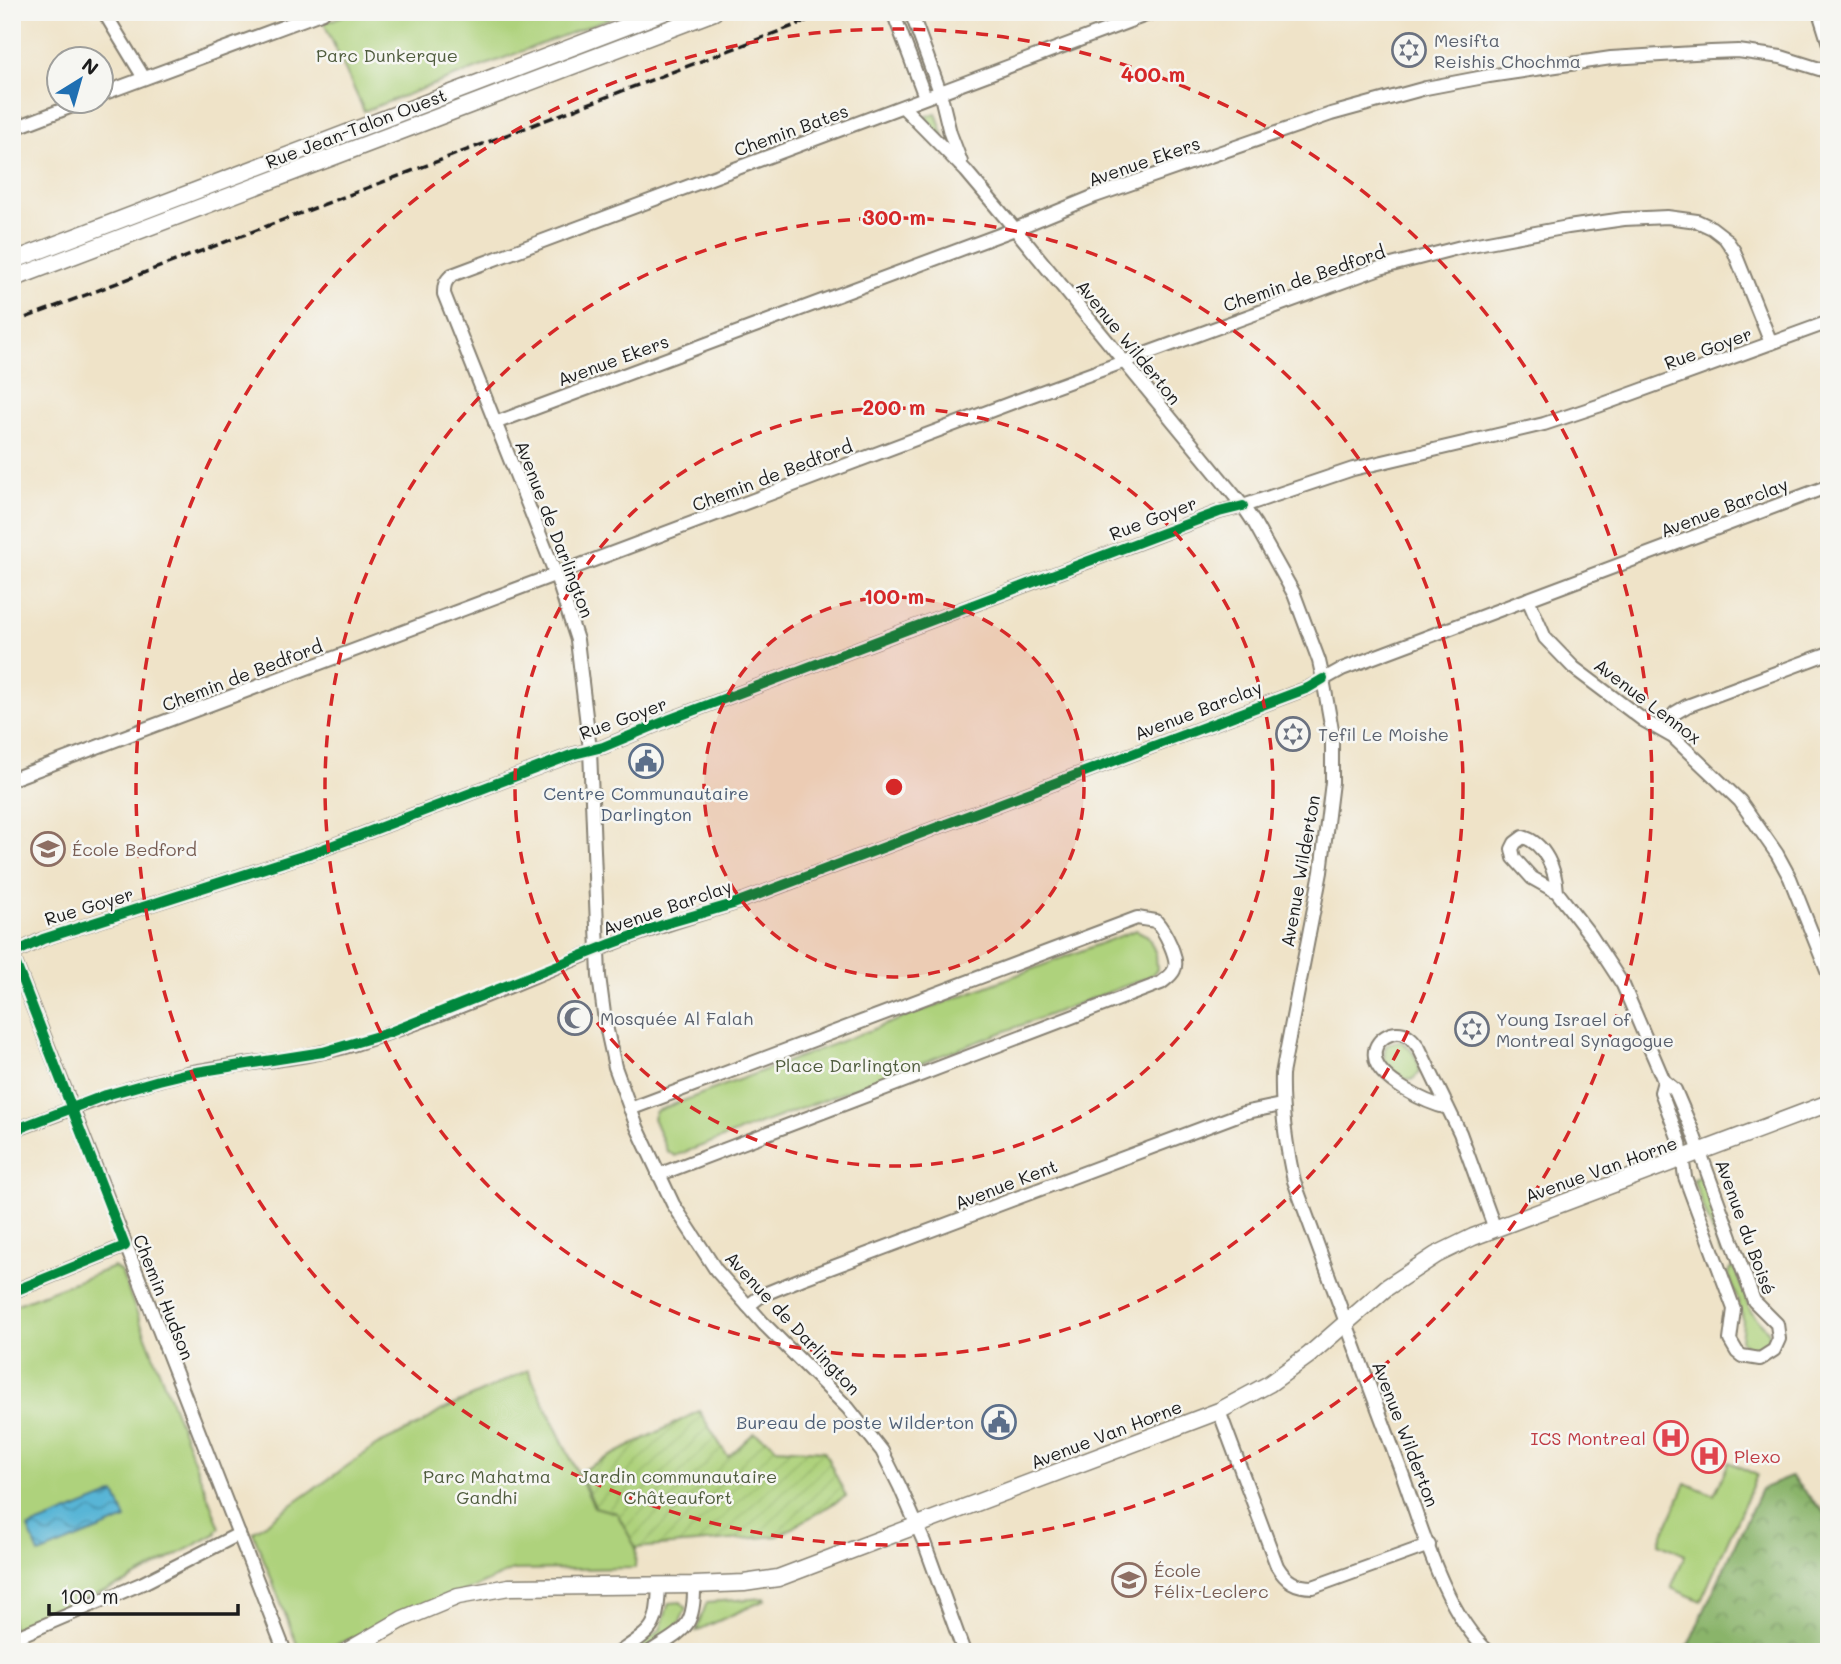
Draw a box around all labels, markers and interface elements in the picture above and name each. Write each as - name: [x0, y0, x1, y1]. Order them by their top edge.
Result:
- place label: Mesifta Reishis Chochma: [1434, 28, 1581, 73]
- synagogue icon: Mesifta Reishis Chochma: [1390, 31, 1428, 69]
- park label: Parc Dunkerque: [316, 43, 458, 67]
- north arrow: [46, 46, 116, 116]
- text: N: [77, 52, 104, 80]
- text: 400 m: [1121, 60, 1185, 87]
- street label: Rue Jean-Talon Ouest: [262, 82, 450, 174]
- street label: Chemin Bates: [731, 98, 851, 162]
- street label: Avenue Ekers: [1085, 131, 1203, 191]
- text: 300 m: [862, 203, 926, 230]
- street label: Chemin de Bedford: [1220, 239, 1388, 317]
- street label: Avenue Wilderton: [1071, 275, 1187, 409]
- street label: Rue Goyer: [1661, 321, 1755, 375]
- street label: Avenue Ekers: [554, 329, 672, 391]
- text: 200 m: [863, 393, 925, 420]
- street label: Chemin de Bedford: [688, 433, 856, 517]
- street label: Avenue de Darlington: [510, 437, 600, 621]
- street label: Avenue Barclay: [1657, 472, 1791, 542]
- street label: Rue Goyer: [1106, 490, 1200, 546]
- text: 100 m: [864, 582, 924, 609]
- street label: Chemin de Bedford: [158, 633, 326, 717]
- street label: Avenue Lennox: [1589, 653, 1707, 749]
- street label: Avenue Barclay: [1131, 675, 1265, 745]
- street label: Rue Goyer: [576, 691, 670, 745]
- synagogue icon: Tefil Le Moishe: [1274, 715, 1312, 753]
- place label: Tefil Le Moishe: [1318, 722, 1449, 746]
- public building icon: Centre Communautaire Darlington: [627, 742, 665, 780]
- centre of rings: [882, 775, 906, 799]
- place label: Centre Communautaire Darlington: [543, 781, 749, 826]
- street label: Avenue Wilderton: [1275, 793, 1325, 949]
- school or university icon: École Bedford: [29, 830, 67, 868]
- place label: École Bedford: [72, 837, 197, 861]
- street label: Avenue Barclay: [599, 874, 735, 940]
- street label: Rue Goyer: [42, 881, 136, 931]
- mosque icon: Mosquée Al Falah: [556, 999, 594, 1037]
- place label: Mosquée Al Falah: [600, 1006, 753, 1030]
- place label: Young Israel of Montreal Synagogue: [1496, 1007, 1674, 1052]
- synagogue icon: Young Israel of Montreal Synagogue: [1453, 1010, 1491, 1048]
- park label: Place Darlington: [775, 1053, 921, 1077]
- street label: Avenue Van Horne: [1522, 1130, 1680, 1208]
- street label: Avenue Kent: [951, 1153, 1061, 1215]
- street label: Avenue du Boisé: [1710, 1156, 1782, 1298]
- street label: Chemin Hudson: [128, 1231, 200, 1363]
- street label: Avenue de Darlington: [720, 1246, 866, 1400]
- street label: Avenue Wilderton: [1367, 1358, 1445, 1510]
- street label: Avenue Van Horne: [1027, 1394, 1185, 1474]
- public building icon: Bureau de poste Wilderton: [980, 1403, 1018, 1441]
- place label: Bureau de poste Wilderton: [736, 1410, 974, 1434]
- hospital icon: ICS Montreal: [1652, 1419, 1690, 1457]
- place label: ICS Montreal: [1531, 1426, 1646, 1450]
- hospital icon: Plexo: [1690, 1437, 1728, 1475]
- place label: Plexo: [1734, 1444, 1781, 1468]
- park label: Parc Mahatma Gandhi: [423, 1464, 551, 1509]
- park label: Jardin communautaire Châteaufort: [579, 1464, 777, 1509]
- place label: École Félix-Leclerc: [1154, 1558, 1268, 1603]
- school or university icon: École Félix-Leclerc: [1110, 1561, 1148, 1599]
- scale bar: [49, 1573, 238, 1617]
- text: 100 m: [60, 1582, 119, 1609]

